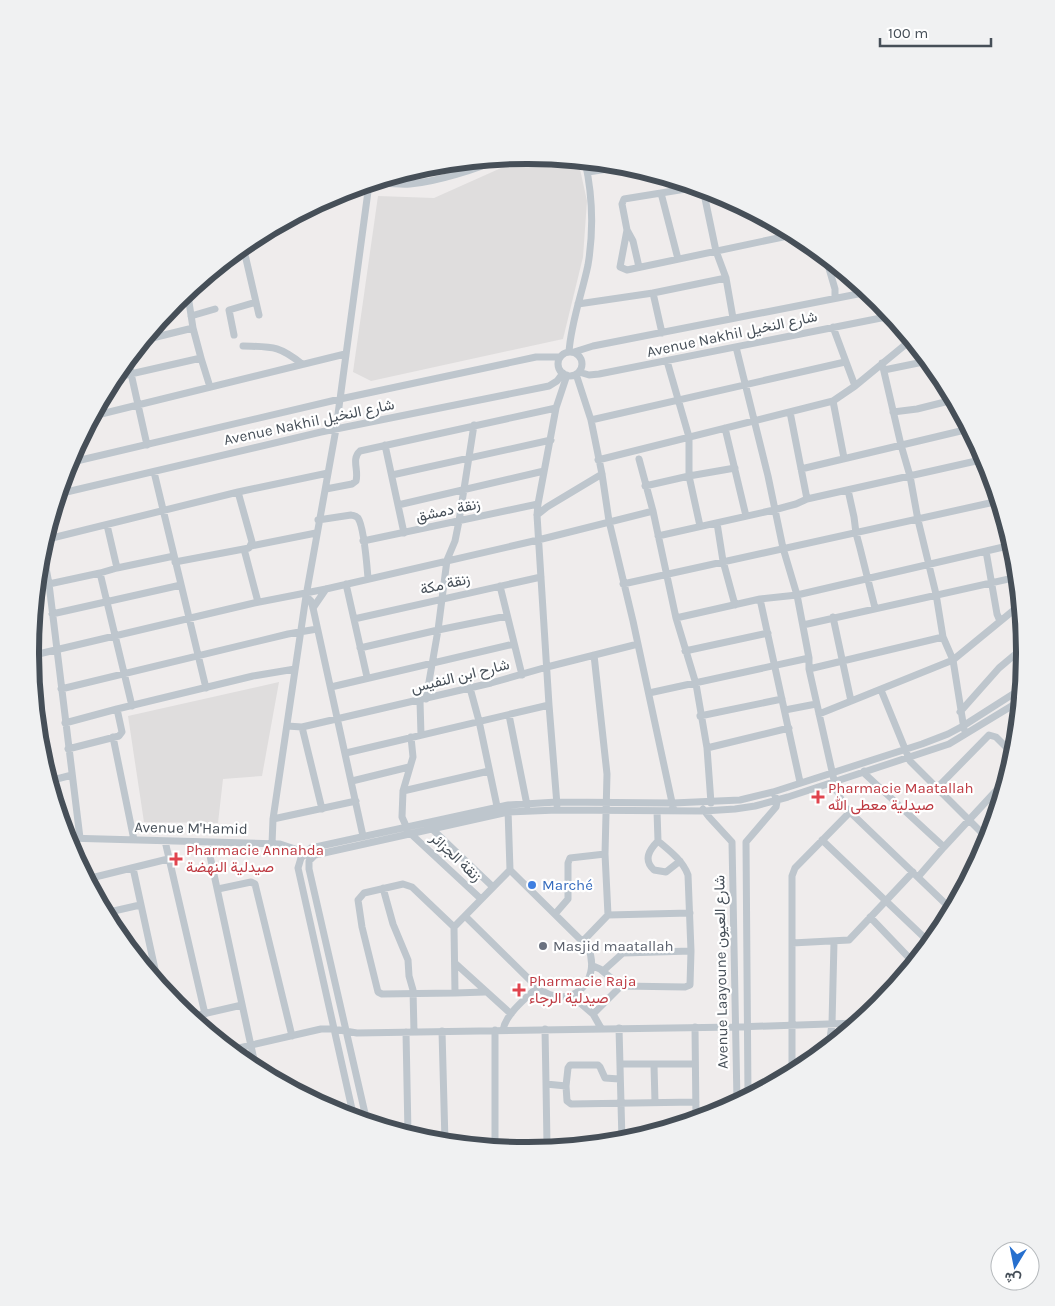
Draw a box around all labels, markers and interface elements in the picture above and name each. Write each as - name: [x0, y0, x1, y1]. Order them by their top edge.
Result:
- scale bar: [880, 15, 991, 47]
- text: 100 m: [888, 24, 928, 42]
- street label: Avenue Nakhil شارع النخيل: [645, 307, 820, 363]
- street label: Avenue Nakhil شارع النخيل: [222, 395, 397, 451]
- street label: زنقة دمشق: [414, 494, 482, 527]
- street label: زنقة مكة: [418, 570, 472, 598]
- street label: شارح ابن النفيس: [409, 655, 512, 699]
- place label: Pharmacie Maatallah صيدلية معطى الله: [828, 779, 974, 815]
- marker: Pharmacie Maatallah صيدلية معطى الله: [812, 791, 824, 803]
- street label: Avenue M'Hamid: [134, 818, 248, 838]
- street label: زنقة الجزائر: [426, 828, 485, 885]
- place label: Pharmacie Annahda صيدلية النهضة: [186, 841, 324, 876]
- marker: Pharmacie Annahda صيدلية النهضة: [170, 853, 182, 865]
- street label: Avenue Laayoune شارع العيون: [710, 875, 734, 1069]
- place label: Marché: [542, 876, 593, 894]
- marker: Marché: [526, 879, 538, 891]
- place label: Masjid maatallah: [553, 937, 674, 955]
- marker: Masjid maatallah: [537, 940, 549, 952]
- place label: Pharmacie Raja صيدلية الرجاء: [529, 972, 636, 1007]
- marker: Pharmacie Raja صيدلية الرجاء: [513, 984, 525, 996]
- north arrow: [990, 1241, 1040, 1291]
- text: ش: [1003, 1268, 1023, 1288]

